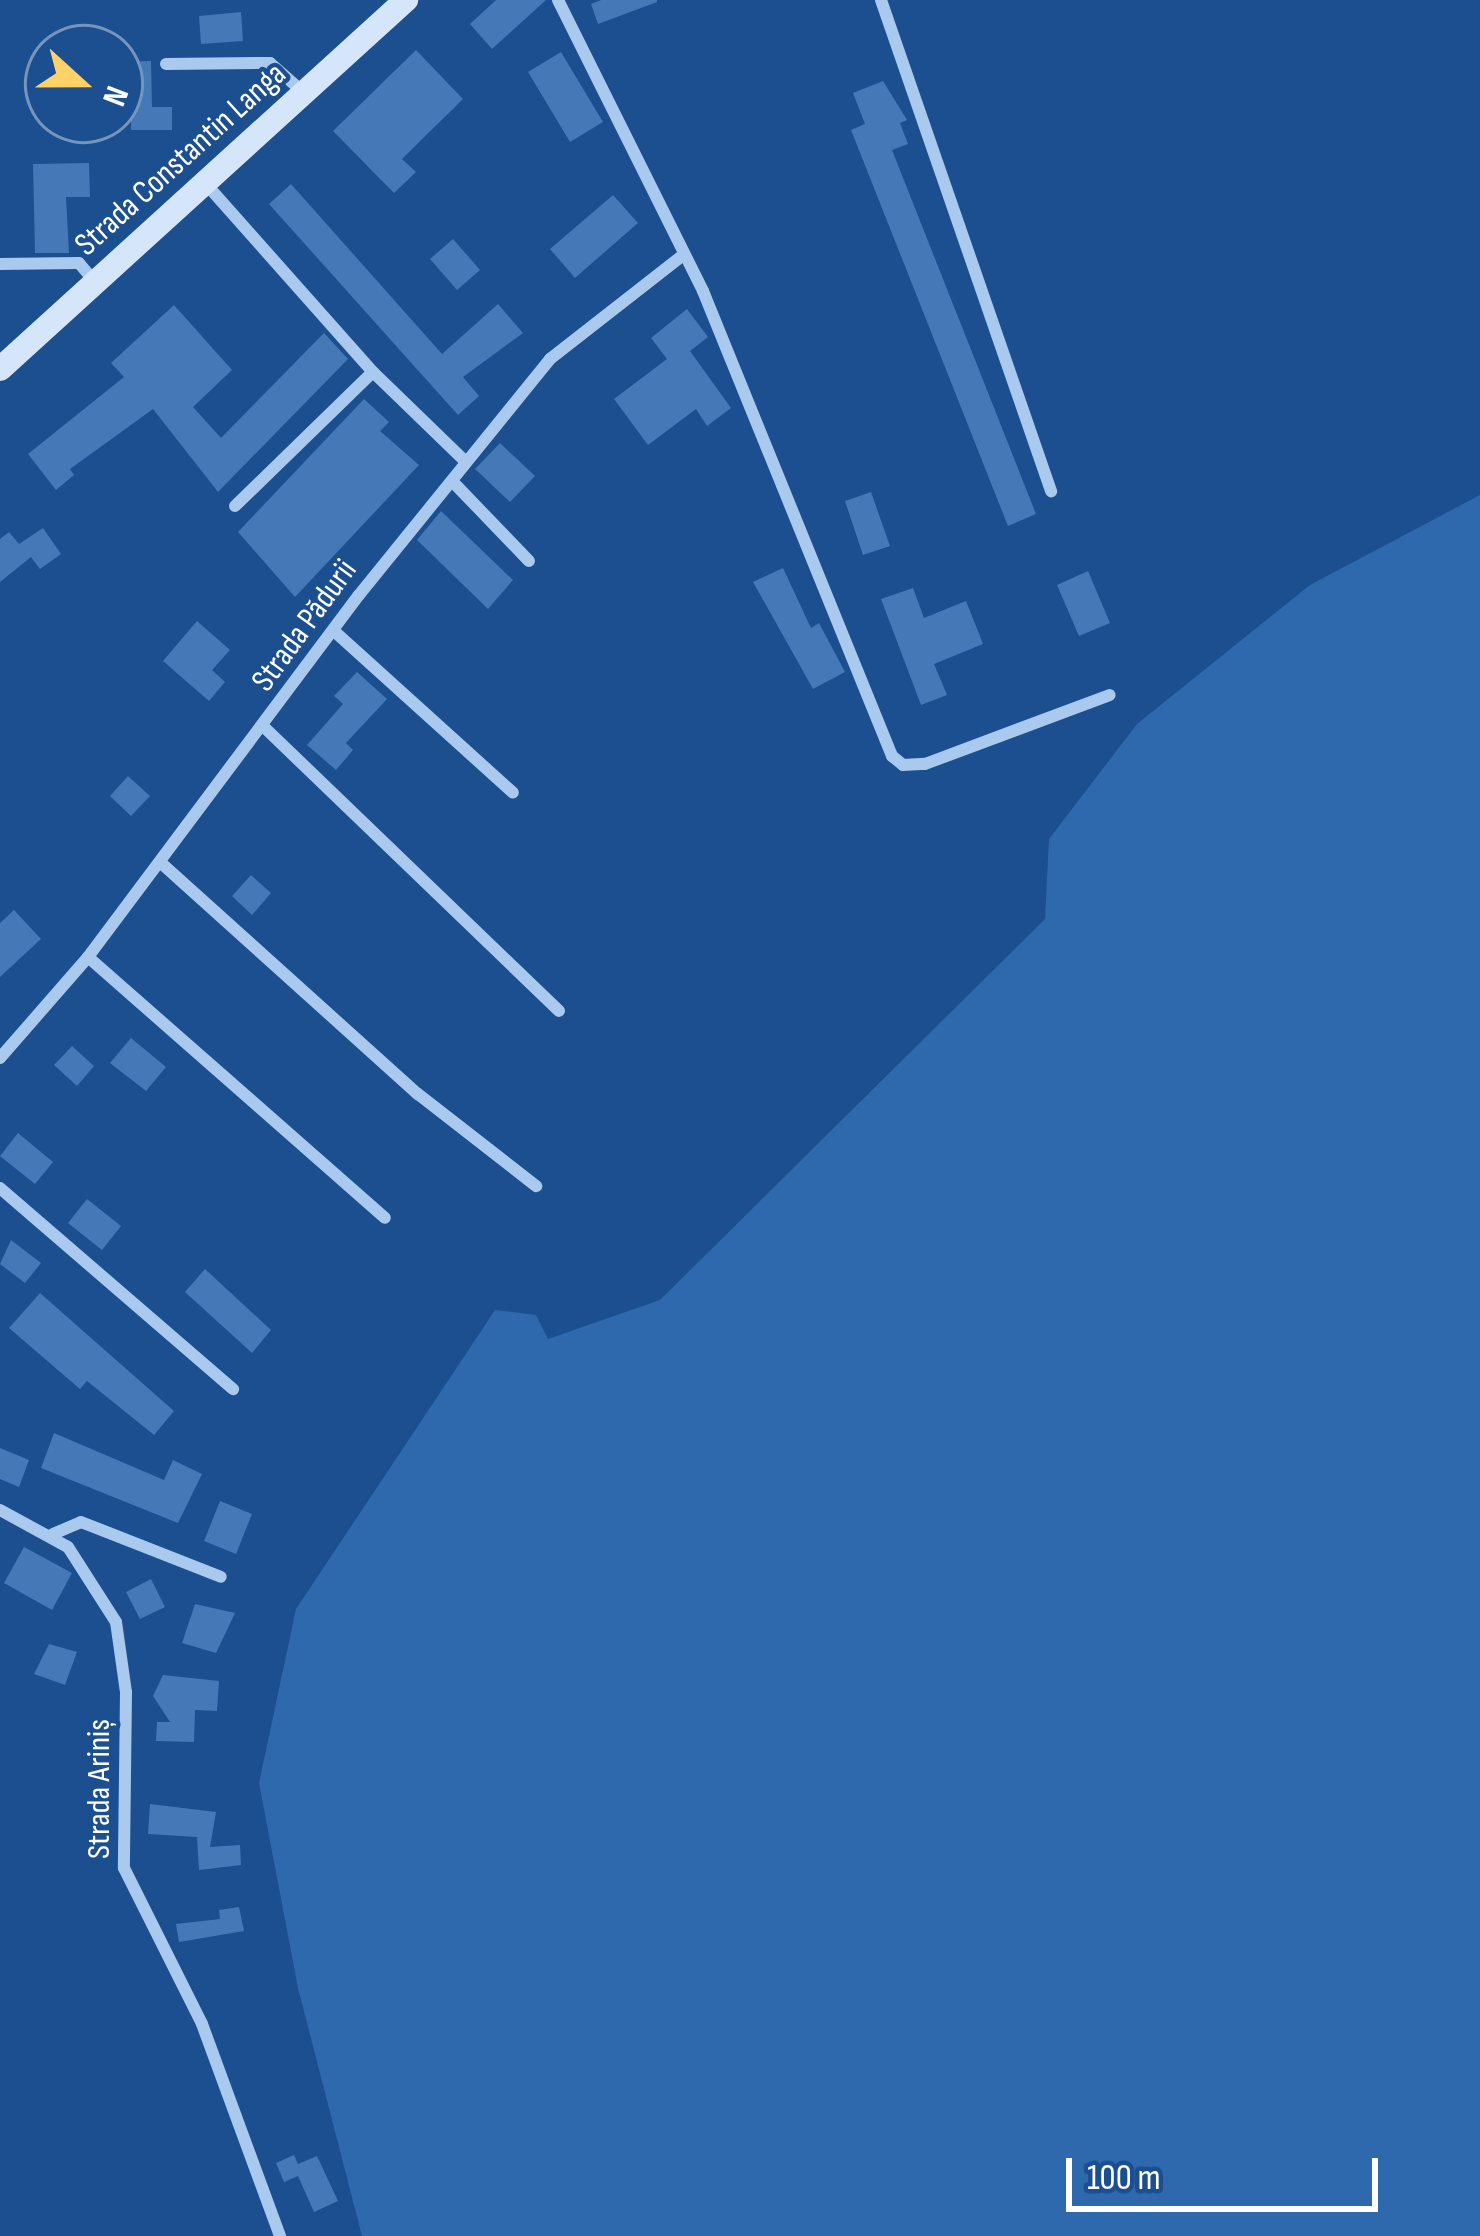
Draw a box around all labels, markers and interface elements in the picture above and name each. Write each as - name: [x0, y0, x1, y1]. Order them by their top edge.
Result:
- north arrow: [24, 24, 144, 144]
- street label: Strada Constantin Langa: [67, 55, 295, 265]
- text: N: [93, 80, 137, 111]
- street label: Strada Pădurii: [244, 552, 366, 700]
- street label: Strada Ariniș: [80, 1719, 120, 1859]
- scale bar: [1072, 2134, 1384, 2208]
- text: 100 m: [1087, 2157, 1161, 2200]

